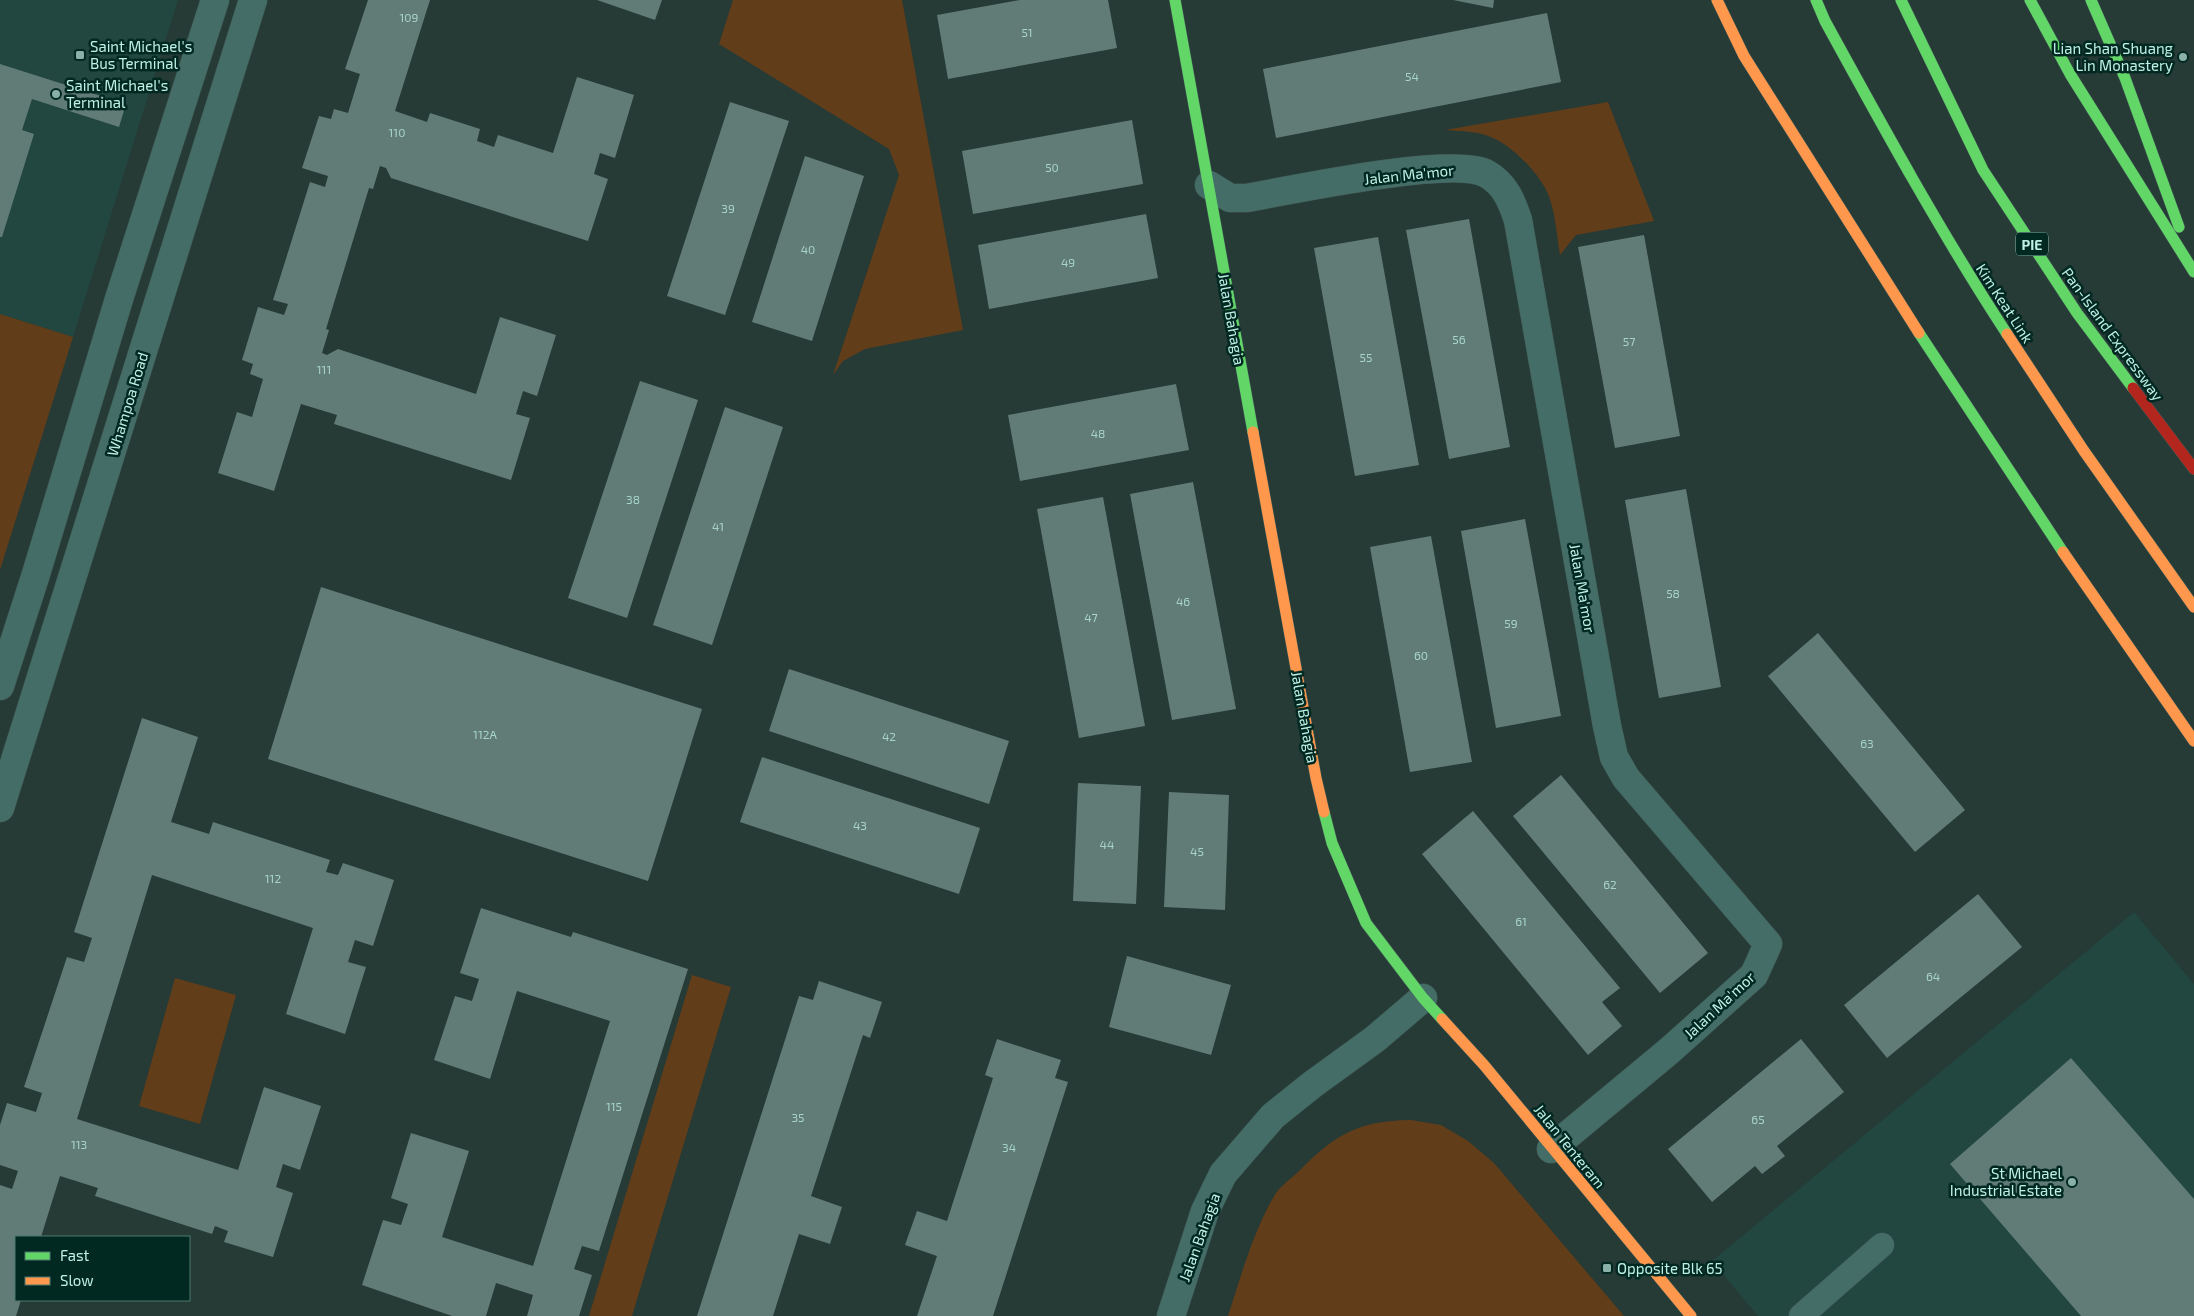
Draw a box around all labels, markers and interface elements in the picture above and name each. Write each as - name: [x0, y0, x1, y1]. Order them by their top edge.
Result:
- house number: 109: [400, 10, 419, 24]
- house number: 51: [1021, 25, 1033, 39]
- place label: Saint Michael's Bus Terminal: [90, 37, 192, 72]
- place label: Lian Shan Shuang Lin Monastery: [2053, 39, 2174, 74]
- marker: Saint Michael's Bus Terminal: [74, 49, 86, 61]
- marker: Lian Shan Shuang Lin Monastery: [2177, 51, 2189, 63]
- house number: 54: [1405, 69, 1419, 83]
- place label: Saint Michael's Terminal: [66, 76, 168, 111]
- marker: Saint Michael's Terminal: [50, 88, 62, 100]
- house number: 110: [389, 125, 405, 139]
- house number: 50: [1045, 160, 1059, 174]
- street label: Jalan Ma'mor: [1363, 160, 1455, 188]
- house number: 39: [721, 201, 735, 215]
- road number: PIE: [2016, 232, 2048, 255]
- house number: 40: [801, 242, 815, 256]
- house number: 49: [1061, 255, 1075, 269]
- street label: Kim Keat Link: [1973, 260, 2037, 346]
- street label: Pan-Island Expressway: [2059, 264, 2167, 404]
- street label: Jalan Bahagia: [1215, 272, 1249, 366]
- house number: 56: [1452, 332, 1466, 346]
- house number: 57: [1623, 334, 1635, 348]
- street label: Whampoa Road: [103, 350, 151, 458]
- house number: 55: [1360, 350, 1372, 364]
- house number: 111: [317, 362, 331, 376]
- house number: 48: [1091, 426, 1105, 440]
- house number: 38: [626, 492, 640, 506]
- house number: 41: [712, 519, 724, 533]
- street label: Jalan Ma'mor: [1566, 542, 1600, 634]
- house number: 58: [1666, 586, 1680, 600]
- house number: 46: [1176, 594, 1190, 608]
- house number: 47: [1084, 610, 1098, 624]
- house number: 59: [1504, 616, 1518, 630]
- house number: 60: [1414, 648, 1428, 662]
- street label: Jalan Bahagia: [1288, 670, 1322, 764]
- house number: 112A: [473, 727, 497, 741]
- house number: 42: [882, 729, 896, 743]
- house number: 63: [1860, 736, 1874, 750]
- house number: 43: [853, 818, 867, 832]
- house number: 44: [1100, 837, 1114, 851]
- house number: 45: [1190, 844, 1204, 858]
- house number: 112: [265, 871, 281, 885]
- house number: 62: [1603, 877, 1617, 891]
- house number: 61: [1515, 914, 1527, 928]
- street label: Jalan Ma'mor: [1680, 968, 1758, 1042]
- house number: 64: [1926, 969, 1940, 983]
- house number: 115: [606, 1099, 622, 1113]
- street label: Jalan Tenteram: [1531, 1100, 1609, 1192]
- house number: 35: [791, 1110, 805, 1124]
- house number: 65: [1751, 1112, 1765, 1126]
- house number: 113: [71, 1137, 87, 1151]
- house number: 34: [1002, 1140, 1016, 1154]
- place label: St Michael Industrial Estate: [1950, 1164, 2063, 1199]
- marker: St Michael Industrial Estate: [2066, 1176, 2078, 1188]
- street label: Jalan Bahagia: [1175, 1190, 1223, 1284]
- legend: [15, 1236, 190, 1301]
- text: Fast: [60, 1246, 90, 1264]
- place label: Opposite Blk 65: [1617, 1259, 1723, 1277]
- marker: Opposite Blk 65: [1601, 1262, 1613, 1274]
- text: Slow: [60, 1271, 94, 1289]

